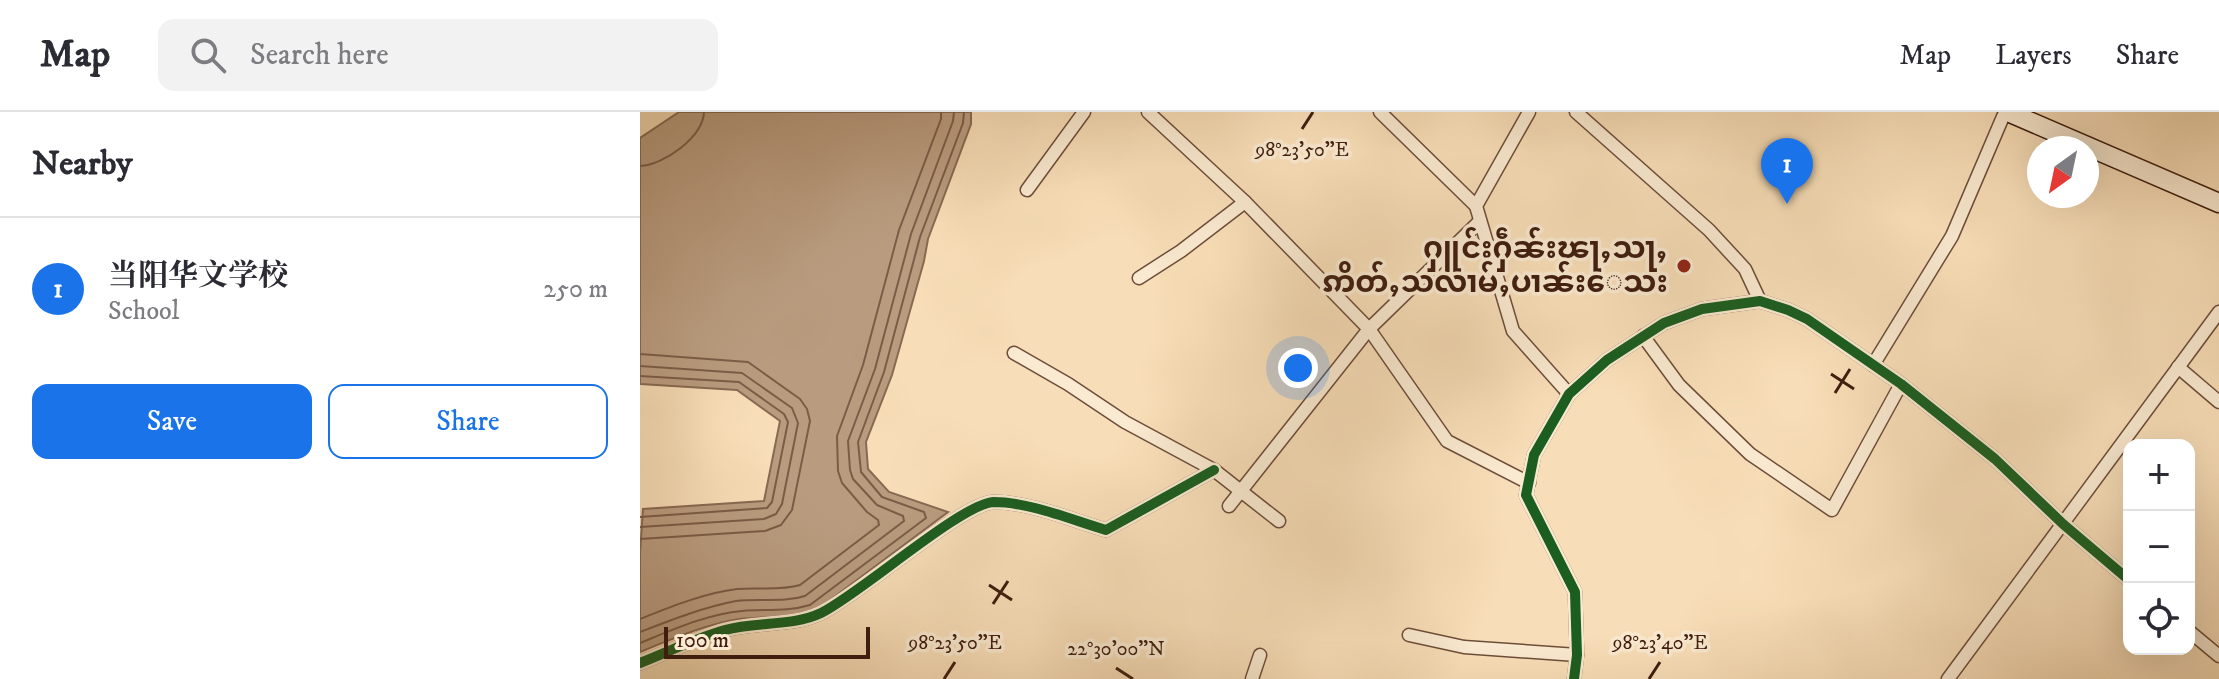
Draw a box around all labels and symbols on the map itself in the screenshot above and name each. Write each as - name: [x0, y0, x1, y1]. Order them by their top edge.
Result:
- north arrow: [2027, 136, 2099, 208]
- text: 98°23'50"E: [1254, 138, 1349, 163]
- pin: 1: [1761, 138, 1813, 204]
- place label: ႁူင်းႁဵၼ်းၽႃႇသႃႇ ဢိတ်ႇသလၢမ်ႇပၢၼ်းေသး: [1322, 227, 1668, 302]
- marker: ႁူင်းႁဵၼ်းၽႃႇသႃႇ ဢိတ်ႇသလၢမ်ႇပၢၼ်းေသး: [1675, 257, 1693, 275]
- your location: [1278, 348, 1318, 388]
- scale bar: [664, 623, 870, 659]
- text: 98°23'50"E: [907, 631, 1002, 656]
- text: 98°23'40"E: [1611, 631, 1708, 656]
- text: 22°30'00"N: [1067, 637, 1165, 662]

